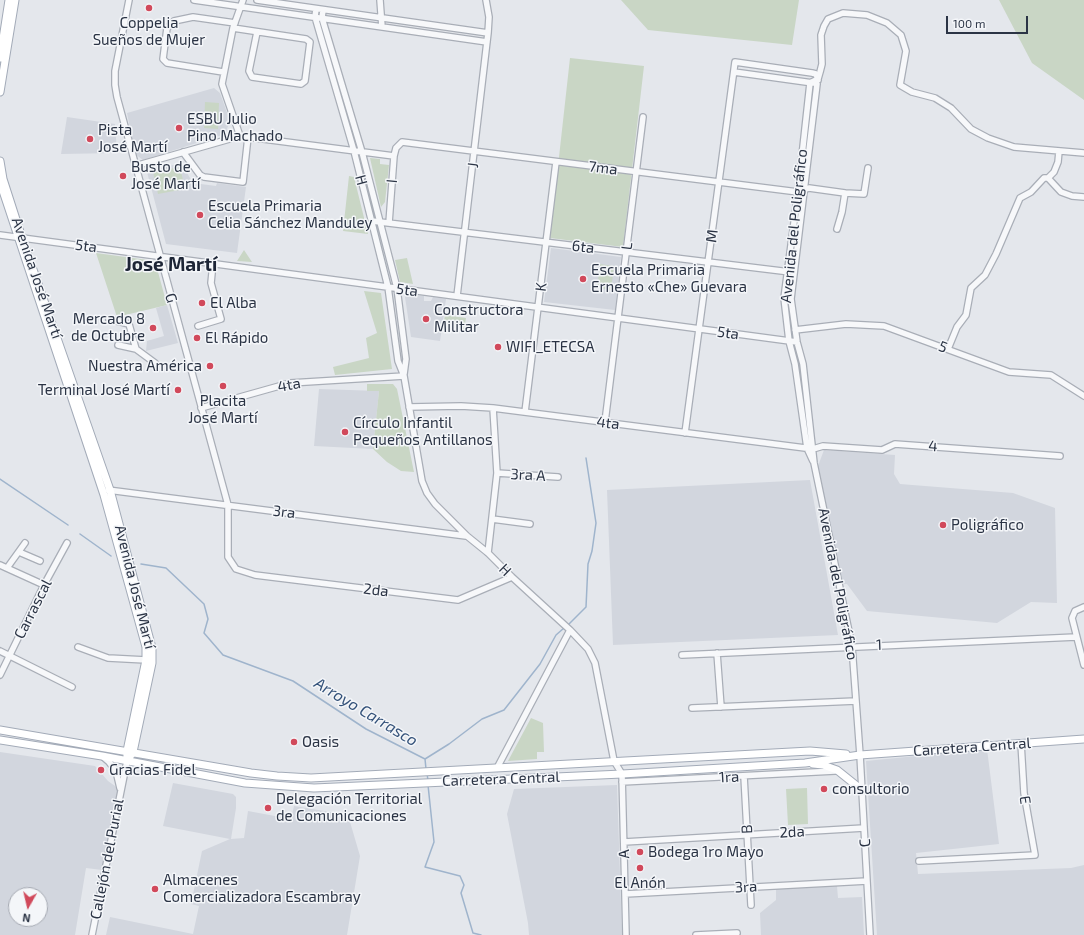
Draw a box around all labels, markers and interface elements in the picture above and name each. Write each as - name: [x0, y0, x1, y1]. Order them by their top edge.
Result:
- marker: Coppelia Sueños de Mujer: [144, 3, 154, 13]
- scale bar: [948, 8, 1030, 34]
- place label: Coppelia Sueños de Mujer: [93, 14, 205, 49]
- text: 100 m: [953, 16, 985, 30]
- place label: ESBU Julio Pino Machado: [187, 110, 283, 145]
- place label: Pista José Martí: [98, 121, 167, 156]
- marker: ESBU Julio Pino Machado: [174, 123, 184, 133]
- marker: Pista José Martí: [85, 134, 95, 144]
- street label: Avenida del Poligráfico: [777, 148, 811, 304]
- street label: 7ma: [587, 157, 619, 179]
- place label: Busto de José Martí: [131, 158, 200, 193]
- street label: J: [464, 161, 482, 169]
- marker: Busto de José Martí: [118, 171, 128, 181]
- street label: H: [351, 173, 371, 187]
- street label: I: [383, 178, 401, 184]
- place label: Escuela Primaria Celia Sánchez Manduley: [208, 197, 372, 232]
- marker: Escuela Primaria Celia Sánchez Manduley: [195, 210, 205, 220]
- street label: Avenida José Martí: [8, 215, 66, 341]
- street label: M: [702, 228, 722, 244]
- street label: 5ta: [74, 236, 98, 256]
- street label: 6ta: [571, 237, 595, 257]
- street label: L: [618, 241, 636, 251]
- district label: José Martí: [125, 254, 217, 276]
- place label: Escuela Primaria Ernesto «Che» Guevara: [591, 261, 747, 296]
- marker: Escuela Primaria Ernesto «Che» Guevara: [578, 274, 588, 284]
- street label: 5ta: [395, 280, 419, 300]
- street label: K: [532, 282, 550, 292]
- street label: G: [161, 291, 181, 305]
- place label: El Alba: [210, 294, 257, 312]
- marker: El Alba: [197, 298, 207, 308]
- place label: Constructora Militar: [434, 301, 524, 336]
- place label: Mercado 8 de Octubre: [71, 310, 145, 345]
- marker: Constructora Militar: [421, 314, 431, 324]
- marker: Mercado 8 de Octubre: [148, 323, 158, 333]
- street label: 5ta: [716, 323, 740, 343]
- place label: El Rápido: [205, 329, 268, 347]
- marker: El Rápido: [192, 333, 202, 343]
- street label: 5: [936, 337, 950, 357]
- place label: WIFI_ETECSA: [506, 338, 594, 356]
- marker: WIFI_ETECSA: [493, 342, 503, 352]
- place label: Nuestra América: [88, 357, 202, 375]
- marker: Nuestra América: [205, 361, 215, 371]
- street label: 4ta: [276, 374, 302, 396]
- place label: Terminal José Martí: [38, 381, 170, 399]
- marker: Placita José Martí: [218, 381, 228, 391]
- marker: Terminal José Martí: [173, 385, 183, 395]
- place label: Placita José Martí: [188, 392, 258, 427]
- street label: 4ta: [595, 413, 621, 433]
- place label: Círculo Infantil Pequeños Antillanos: [353, 414, 493, 449]
- marker: Círculo Infantil Pequeños Antillanos: [340, 427, 350, 437]
- street label: 4: [928, 437, 938, 455]
- street label: 3ra A: [510, 465, 546, 485]
- street label: 3ra: [272, 502, 296, 522]
- street label: Avenida del Poligráfico: [814, 506, 862, 662]
- place label: Poligráfico: [951, 516, 1024, 534]
- marker: Poligráfico: [938, 520, 948, 530]
- street label: Avenida José Martí: [111, 523, 159, 651]
- street label: H: [495, 560, 515, 580]
- street label: Carrascal: [10, 576, 56, 642]
- street label: 2da: [362, 580, 390, 600]
- street label: 1: [876, 636, 882, 654]
- water label: Arroyo Carrasco: [311, 674, 421, 750]
- place label: Oasis: [302, 733, 339, 751]
- street label: Carretera Central: [913, 734, 1031, 760]
- marker: Oasis: [289, 737, 299, 747]
- place label: Gracias Fidel: [109, 761, 196, 779]
- marker: Gracias Fidel: [96, 765, 106, 775]
- street label: 1ra: [718, 767, 740, 787]
- street label: Carretera Central: [442, 768, 560, 790]
- place label: consultorio: [832, 780, 909, 798]
- marker: consultorio: [819, 784, 829, 794]
- place label: Delegación Territorial de Comunicaciones: [276, 790, 422, 825]
- street label: E: [1016, 795, 1034, 805]
- street label: Callejón del Purial: [86, 797, 128, 921]
- marker: Delegación Territorial de Comunicaciones: [263, 803, 273, 813]
- street label: 2da: [779, 822, 805, 842]
- street label: B: [738, 824, 756, 834]
- street label: C: [856, 838, 874, 848]
- place label: Bodega 1ro Mayo: [648, 843, 764, 861]
- marker: Bodega 1ro Mayo: [635, 847, 645, 857]
- street label: A: [615, 849, 633, 859]
- marker: El Anón: [635, 863, 645, 873]
- place label: Almacenes Comercializadora Escambray: [163, 871, 361, 906]
- place label: El Anón: [614, 874, 666, 892]
- street label: 3ra: [734, 877, 758, 897]
- marker: Almacenes Comercializadora Escambray: [150, 884, 160, 894]
- north arrow: [8, 887, 48, 927]
- text: N: [22, 911, 31, 925]

